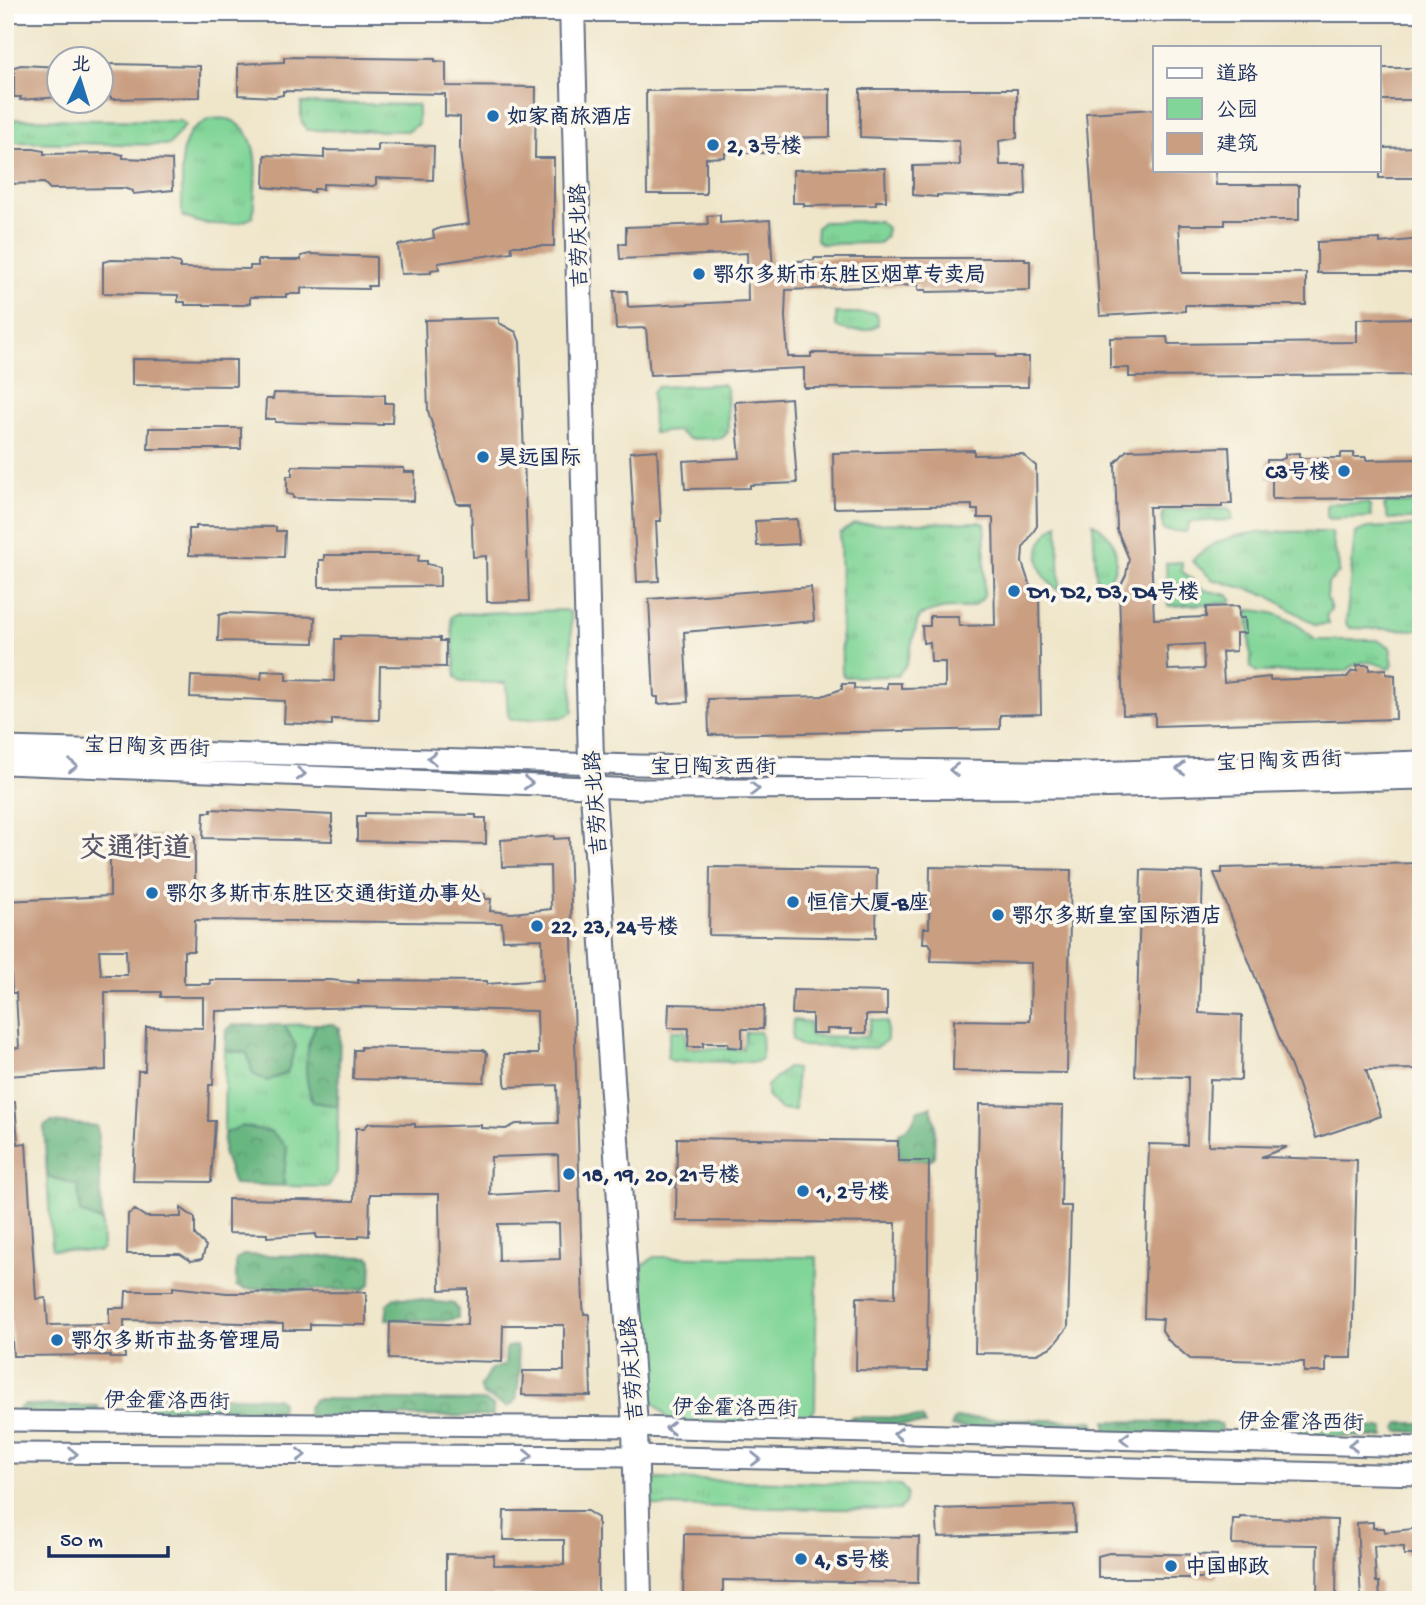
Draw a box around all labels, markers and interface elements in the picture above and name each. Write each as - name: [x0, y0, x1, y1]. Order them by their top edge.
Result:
- north arrow: [46, 46, 116, 116]
- legend: [1153, 46, 1380, 172]
- text: 北: [71, 54, 91, 79]
- text: 道路: [1216, 62, 1258, 89]
- text: 公园: [1216, 99, 1258, 125]
- place label: 如家商旅酒店: [507, 105, 633, 132]
- marker: 如家商旅酒店: [485, 108, 501, 124]
- text: 建筑: [1216, 133, 1258, 159]
- place label: 2, 3号楼: [727, 134, 802, 161]
- marker: 2, 3号楼: [705, 137, 721, 153]
- street label: 吉劳庆北路: [566, 183, 595, 289]
- place label: 鄂尔多斯市东胜区烟草专卖局: [713, 263, 986, 290]
- marker: 鄂尔多斯市东胜区烟草专卖局: [691, 266, 707, 282]
- place label: 昊远国际: [497, 447, 581, 473]
- marker: 昊远国际: [475, 449, 491, 465]
- place label: C3号楼: [1265, 460, 1330, 487]
- marker: C3号楼: [1336, 463, 1352, 479]
- place label: D1, D2, D3, D4号楼: [1026, 580, 1199, 607]
- marker: D1, D2, D3, D4号楼: [1006, 583, 1022, 599]
- street label: 宝日陶亥西街: [83, 733, 210, 764]
- street label: 宝日陶亥西街: [1216, 747, 1343, 778]
- one-way arrow: [427, 750, 437, 766]
- street label: 吉劳庆北路: [580, 750, 615, 856]
- street label: 宝日陶亥西街: [650, 755, 776, 782]
- one-way arrow: [68, 759, 79, 774]
- one-way arrow: [1175, 761, 1186, 777]
- one-way arrow: [948, 762, 958, 778]
- one-way arrow: [296, 767, 307, 782]
- one-way arrow: [523, 775, 534, 790]
- one-way arrow: [751, 781, 761, 797]
- district label: 交通街道: [79, 833, 191, 867]
- place label: 鄂尔多斯市东胜区交通街道办事处: [166, 882, 481, 909]
- marker: 鄂尔多斯市东胜区交通街道办事处: [144, 885, 160, 901]
- place label: 恒信大厦-B座: [807, 891, 929, 918]
- marker: 恒信大厦-B座: [785, 894, 801, 910]
- place label: 鄂尔多斯皇室国际酒店: [1012, 904, 1222, 931]
- marker: 鄂尔多斯皇室国际酒店: [990, 907, 1006, 923]
- place label: 22, 23, 24号楼: [551, 915, 678, 942]
- marker: 22, 23, 24号楼: [529, 918, 545, 934]
- place label: 18, 19, 20, 21号楼: [582, 1163, 740, 1190]
- marker: 18, 19, 20, 21号楼: [561, 1166, 577, 1182]
- place label: 1, 2号楼: [816, 1180, 889, 1207]
- marker: 1, 2号楼: [795, 1183, 811, 1199]
- street label: 吉劳庆北路: [616, 1316, 651, 1422]
- place label: 鄂尔多斯市盐务管理局: [71, 1329, 281, 1356]
- marker: 鄂尔多斯市盐务管理局: [49, 1332, 65, 1348]
- street label: 伊金霍洛西街: [104, 1388, 230, 1417]
- street label: 伊金霍洛西街: [672, 1395, 798, 1424]
- street label: 伊金霍洛西街: [1238, 1409, 1364, 1438]
- one-way arrow: [664, 1421, 675, 1436]
- one-way arrow: [892, 1426, 902, 1442]
- one-way arrow: [1119, 1432, 1130, 1447]
- one-way arrow: [1347, 1437, 1357, 1453]
- one-way arrow: [69, 1446, 79, 1462]
- one-way arrow: [296, 1447, 307, 1463]
- one-way arrow: [524, 1448, 534, 1464]
- one-way arrow: [751, 1451, 762, 1467]
- scale bar: [49, 1514, 168, 1558]
- text: 50 m: [60, 1530, 103, 1555]
- place label: 4, 5号楼: [814, 1548, 890, 1575]
- marker: 4, 5号楼: [793, 1551, 809, 1567]
- place label: 中国邮政: [1185, 1555, 1269, 1582]
- marker: 中国邮政: [1163, 1558, 1179, 1574]

